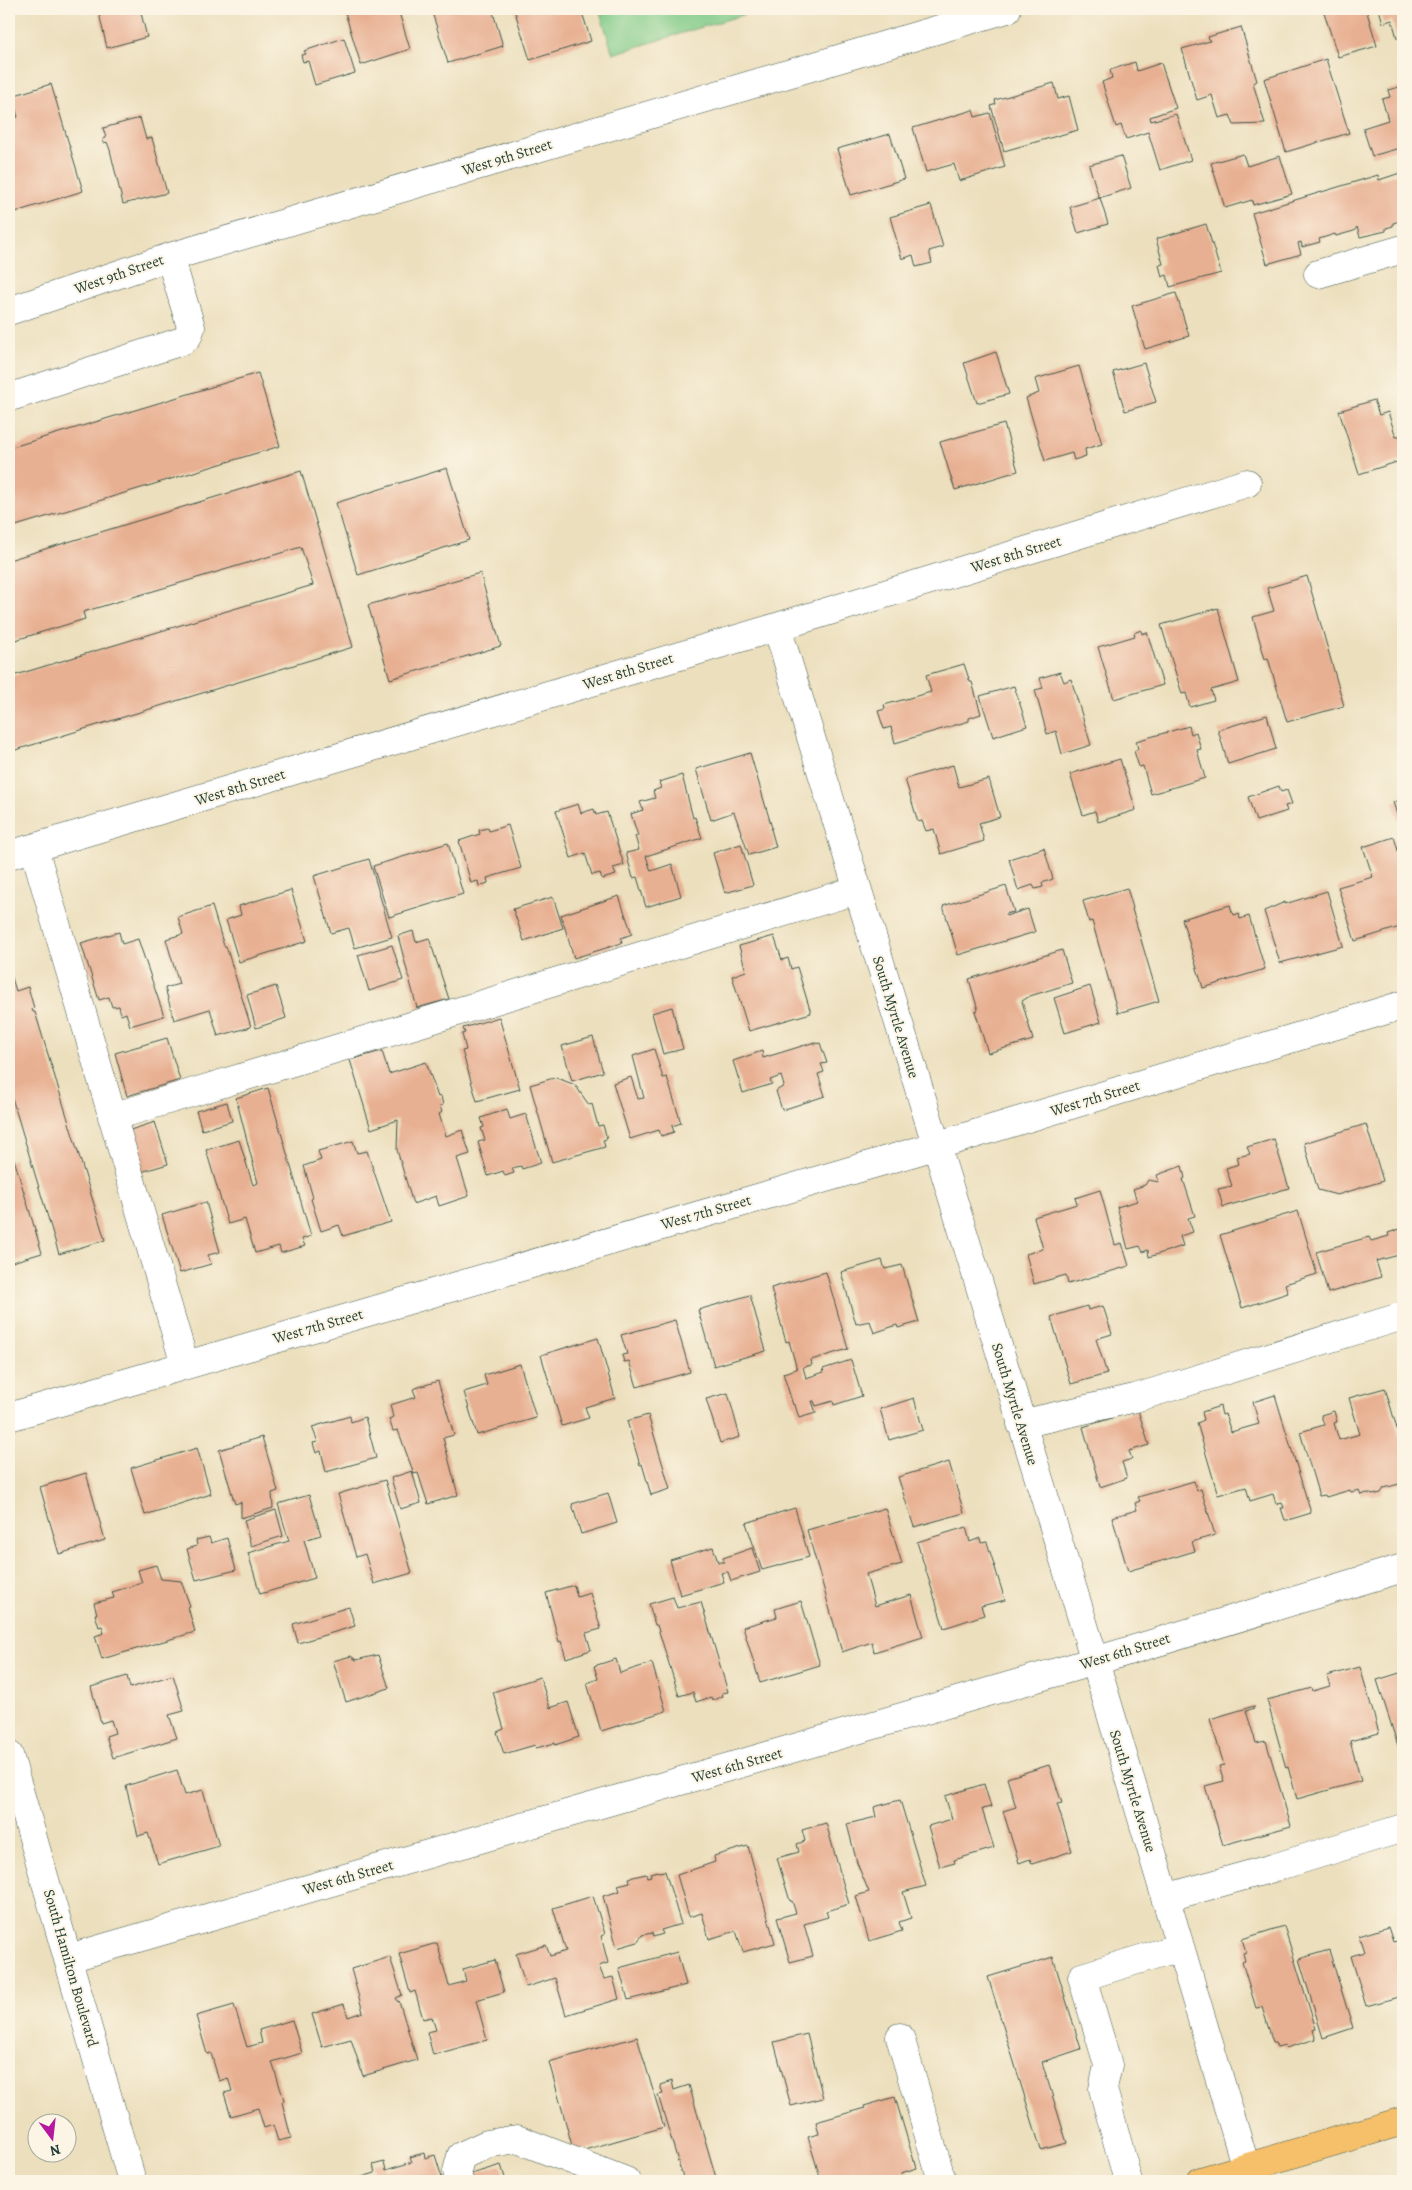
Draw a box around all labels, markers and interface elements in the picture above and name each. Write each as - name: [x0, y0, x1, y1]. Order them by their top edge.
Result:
- street label: West 9th Street: [459, 134, 555, 180]
- street label: West 9th Street: [71, 249, 166, 299]
- street label: West 8th Street: [967, 531, 1064, 578]
- street label: West 8th Street: [579, 648, 676, 695]
- street label: West 8th Street: [191, 764, 288, 811]
- street label: South Myrtle Avenue: [868, 953, 924, 1081]
- street label: West 7th Street: [1047, 1075, 1142, 1121]
- street label: West 7th Street: [658, 1190, 753, 1235]
- street label: West 7th Street: [270, 1304, 365, 1349]
- street label: South Myrtle Avenue: [987, 1340, 1043, 1468]
- street label: West 6th Street: [1077, 1628, 1173, 1674]
- street label: South Myrtle Avenue: [1105, 1727, 1161, 1855]
- street label: West 6th Street: [688, 1743, 785, 1788]
- street label: West 6th Street: [299, 1855, 396, 1900]
- street label: South Hamilton Boulevard: [39, 1887, 103, 2050]
- north arrow: [28, 2112, 78, 2162]
- text: N: [48, 2140, 63, 2161]

